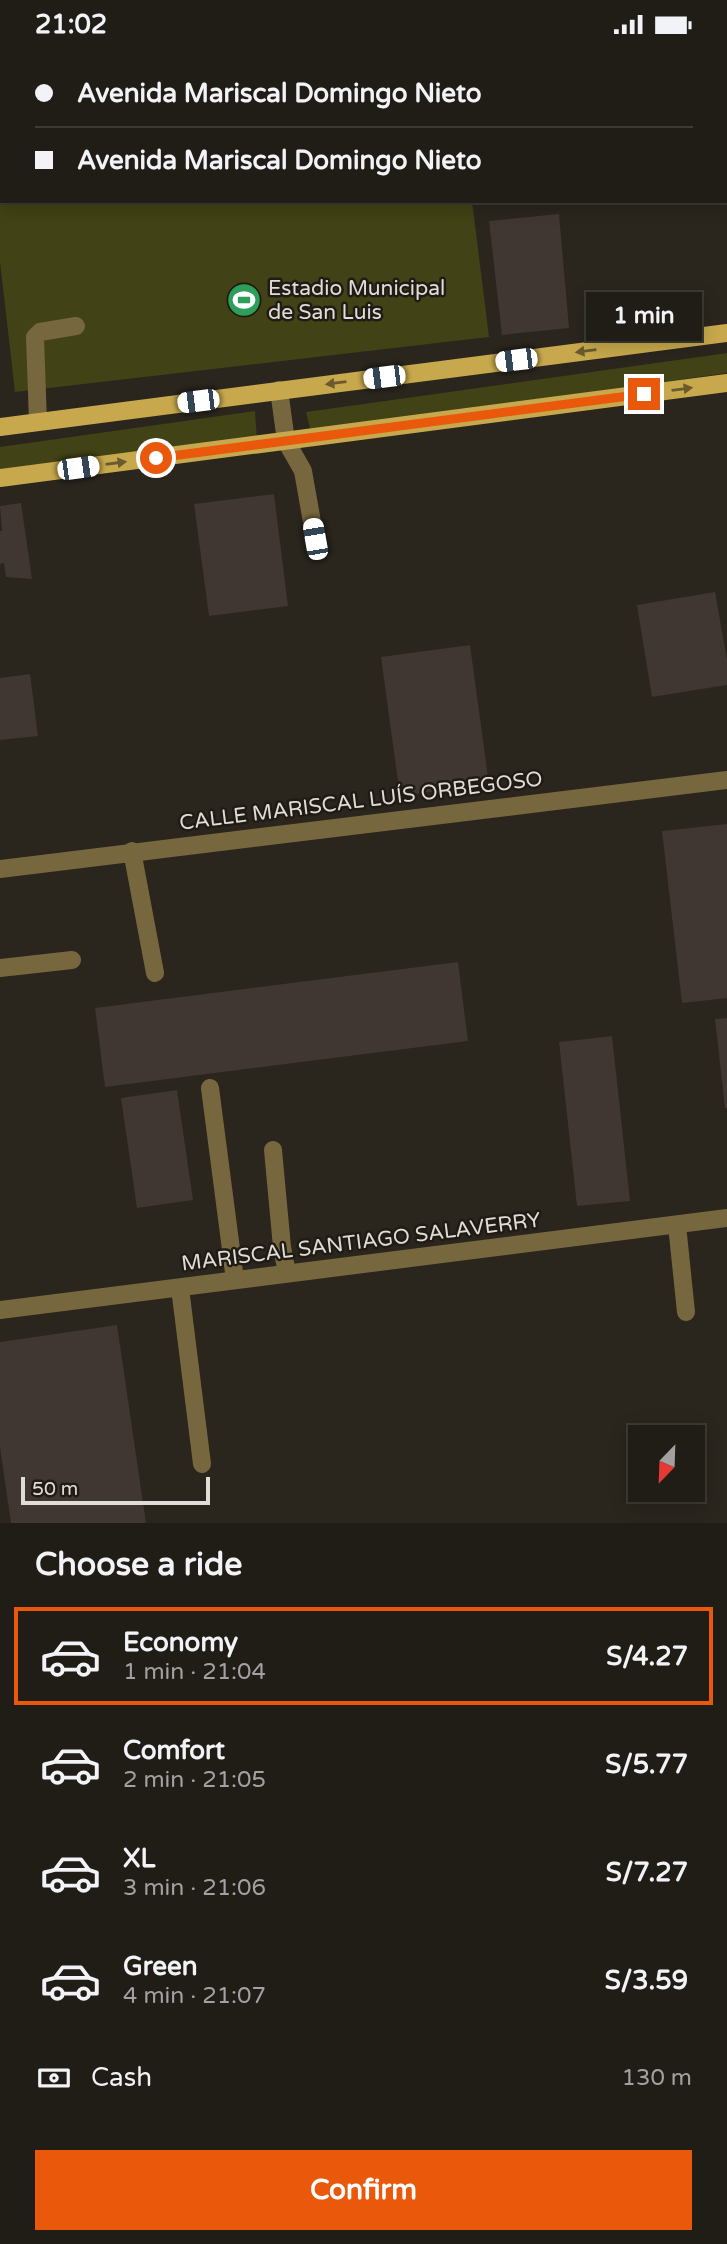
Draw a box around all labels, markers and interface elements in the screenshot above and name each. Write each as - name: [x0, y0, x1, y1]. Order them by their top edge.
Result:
- text: 21:02: [35, 9, 107, 40]
- text: Avenida Mariscal Domingo Nieto: [77, 78, 482, 109]
- text: Avenida Mariscal Domingo Nieto: [77, 145, 482, 176]
- place label: Estadio Municipal de San Luis: [268, 276, 445, 325]
- sports icon: Estadio Municipal de San Luis: [225, 281, 263, 319]
- callout: 1 min: [586, 293, 702, 341]
- text: 1 min: [613, 302, 675, 330]
- one-way arrow: [575, 345, 597, 356]
- car: [494, 347, 539, 373]
- car: [362, 364, 407, 390]
- one-way arrow: [325, 377, 347, 388]
- route end: [628, 378, 660, 410]
- one-way arrow: [671, 384, 693, 395]
- car: [176, 388, 221, 414]
- route start: [140, 442, 172, 474]
- car: [56, 455, 101, 481]
- one-way arrow: [105, 457, 127, 468]
- car: [302, 516, 329, 562]
- street label: CALLE MARISCAL LUÍS ORBEGOSO: [178, 766, 544, 836]
- street label: MARISCAL SANTIAGO SALAVERRY: [180, 1208, 542, 1276]
- north arrow: [628, 1425, 705, 1501]
- map controls: [628, 1425, 705, 1502]
- scale bar: [21, 1474, 210, 1506]
- text: 50 m: [32, 1478, 78, 1500]
- text: Choose a ride: [35, 1546, 242, 1584]
- icon: car: [39, 1625, 102, 1688]
- text: Economy: [123, 1627, 238, 1658]
- text: S/4.27: [606, 1641, 688, 1672]
- text: 1 min · 21:04: [123, 1658, 266, 1686]
- icon: car: [39, 1733, 102, 1796]
- text: Comfort: [123, 1735, 225, 1766]
- text: S/5.77: [605, 1749, 688, 1780]
- text: 2 min · 21:05: [123, 1766, 266, 1794]
- icon: car: [39, 1841, 102, 1904]
- text: XL: [123, 1843, 155, 1874]
- text: S/7.27: [606, 1857, 688, 1888]
- text: 3 min · 21:06: [123, 1874, 266, 1902]
- icon: car: [39, 1949, 102, 2012]
- text: Green: [123, 1951, 198, 1982]
- text: S/3.59: [605, 1965, 688, 1996]
- text: 4 min · 21:07: [123, 1982, 266, 2010]
- icon: cash: [35, 2059, 73, 2097]
- text: Cash: [91, 2062, 152, 2093]
- text: 130 m: [622, 2064, 692, 2092]
- button: Confirm: [35, 2150, 692, 2230]

